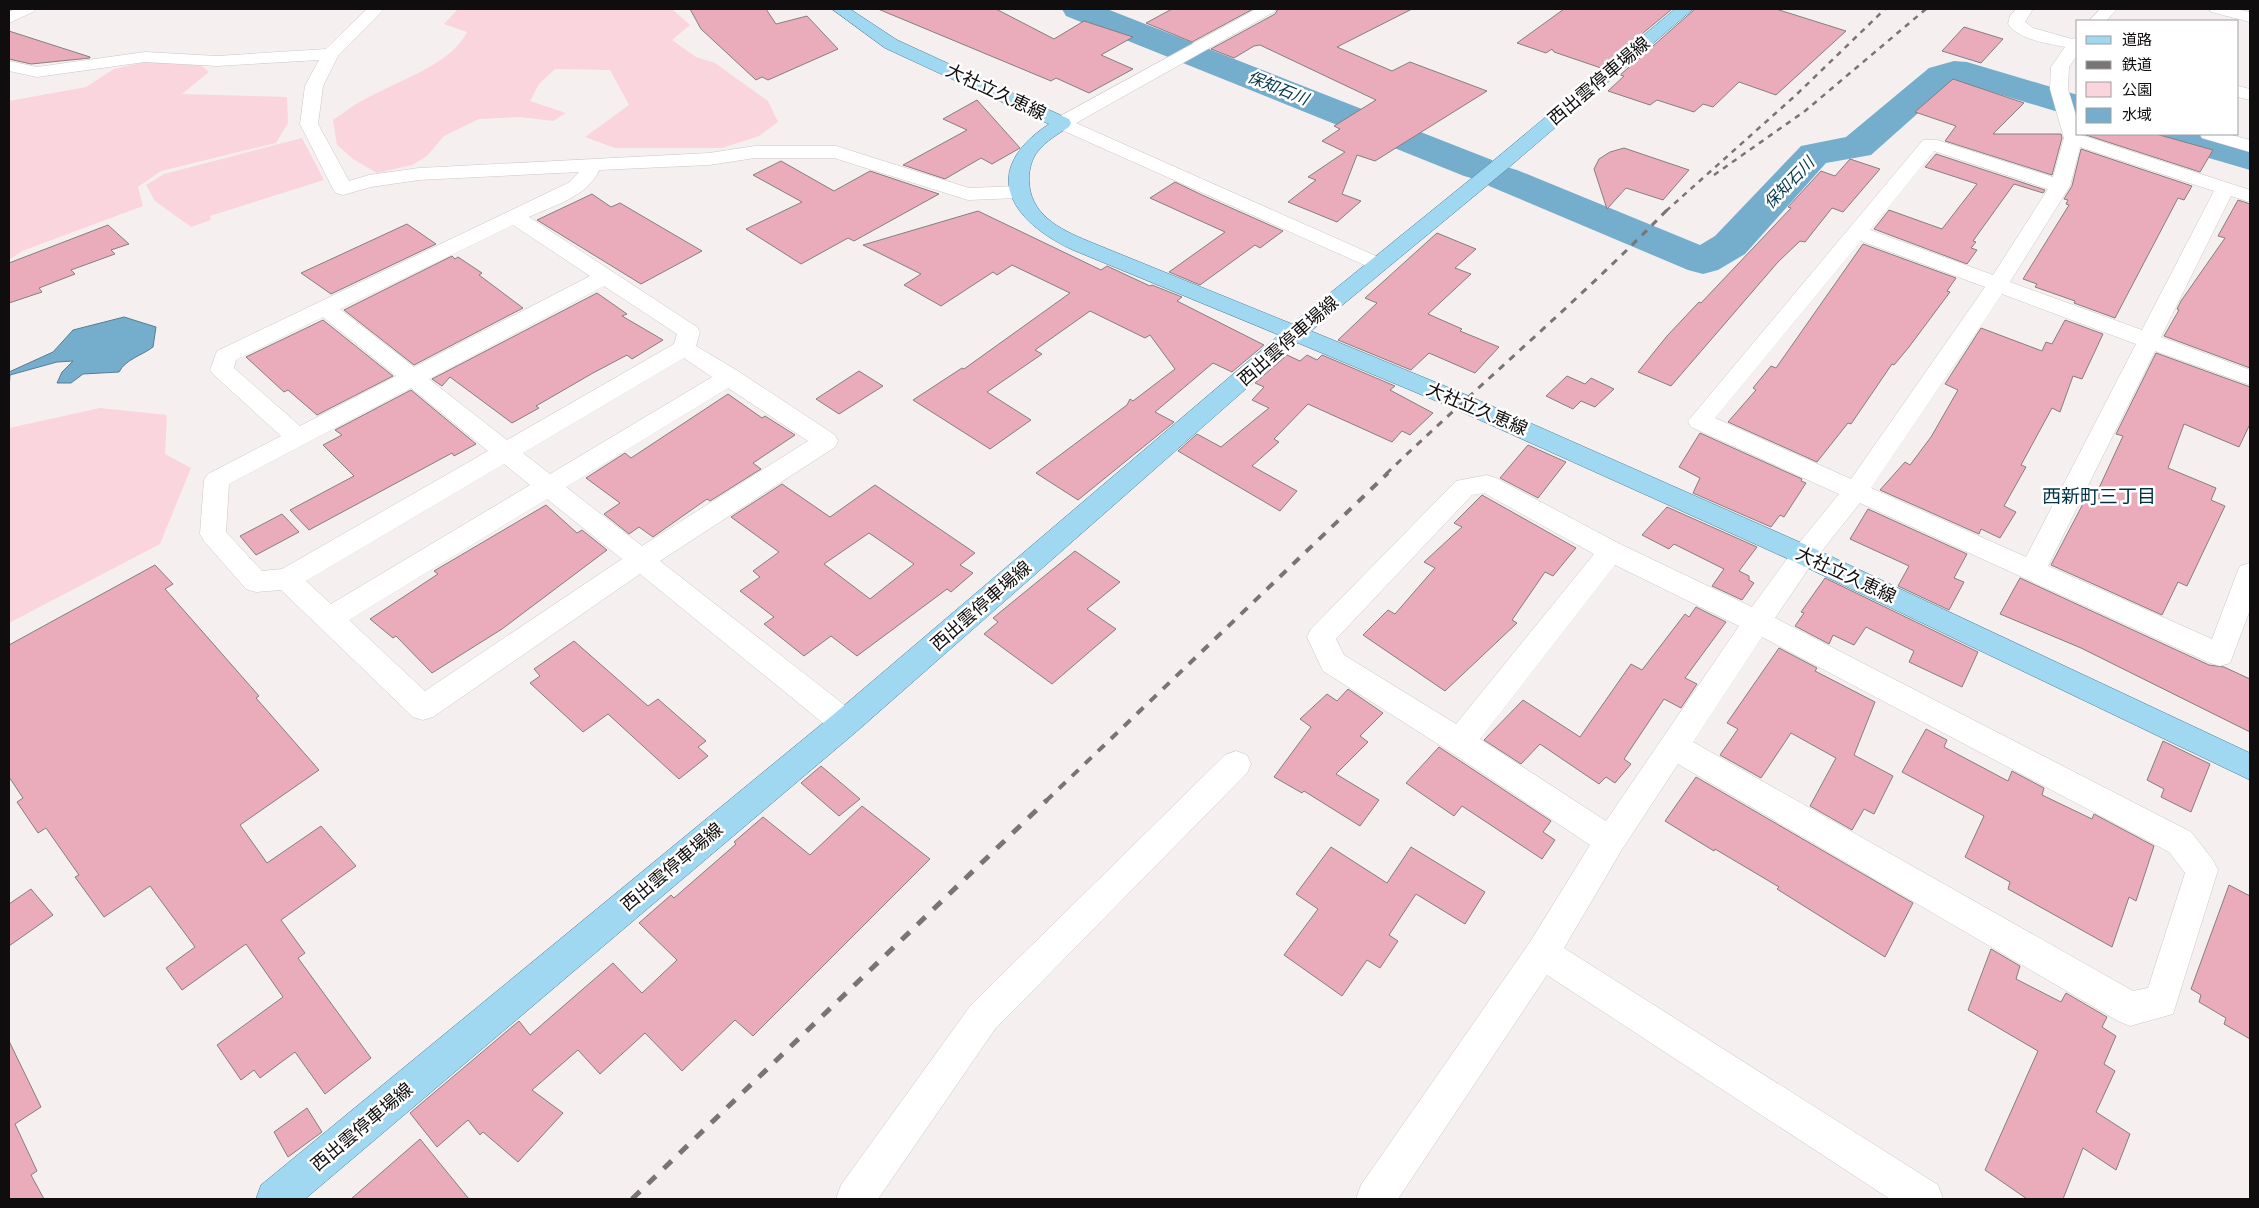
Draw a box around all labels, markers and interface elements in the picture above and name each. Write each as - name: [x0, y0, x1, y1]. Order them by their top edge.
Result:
- legend: [2076, 20, 2239, 135]
- text: 道路: [2122, 31, 2152, 49]
- street label: 西出雲停車場線: [1544, 32, 1654, 130]
- text: 鉄道: [2122, 56, 2152, 74]
- street label: 大社立久恵線: [942, 59, 1050, 125]
- water label: 保知石川: [1245, 67, 1313, 110]
- text: 公園: [2122, 81, 2152, 99]
- text: 水域: [2122, 106, 2152, 124]
- water label: 保知石川: [1760, 152, 1819, 213]
- street label: 西出雲停車場線: [1233, 291, 1343, 391]
- street label: 大社立久恵線: [1423, 378, 1531, 440]
- district label: 西新町三丁目: [2042, 486, 2156, 508]
- street label: 大社立久恵線: [1792, 542, 1900, 608]
- street label: 西出雲停車場線: [926, 556, 1036, 656]
- street label: 西出雲停車場線: [617, 818, 727, 916]
- street label: 西出雲停車場線: [307, 1078, 417, 1176]

